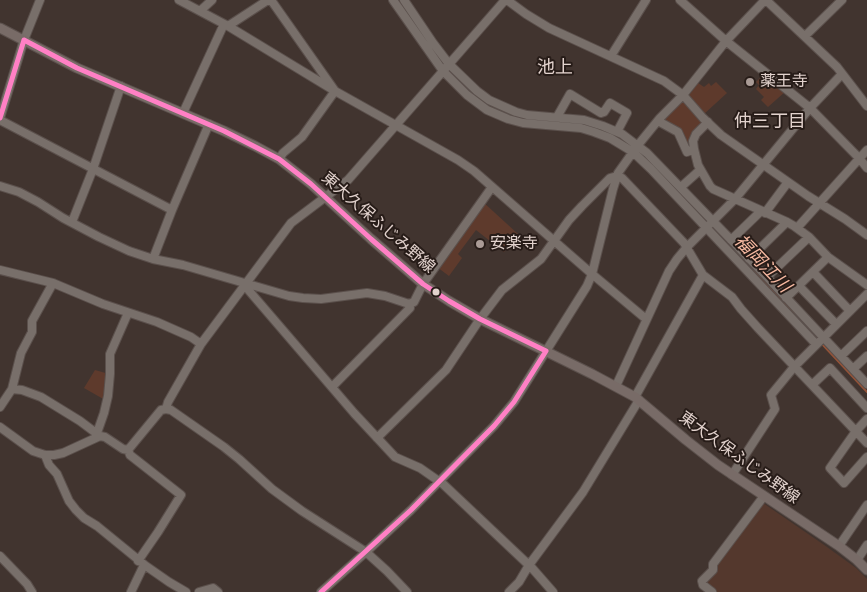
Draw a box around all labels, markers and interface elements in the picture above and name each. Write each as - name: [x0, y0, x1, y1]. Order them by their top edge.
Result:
- district label: 池上: [537, 57, 573, 79]
- place label: 薬王寺: [760, 72, 808, 92]
- marker: 薬王寺: [744, 76, 756, 88]
- district label: 仲三丁目: [734, 111, 806, 133]
- street label: 東大久保ふじみ野線: [317, 169, 439, 277]
- water label: 福岡江川: [729, 231, 795, 297]
- place label: 安楽寺: [490, 234, 538, 254]
- marker: 安楽寺: [474, 238, 486, 250]
- unlabelled marker: [431, 287, 441, 297]
- street label: 東大久保ふじみ野線: [675, 408, 803, 508]

